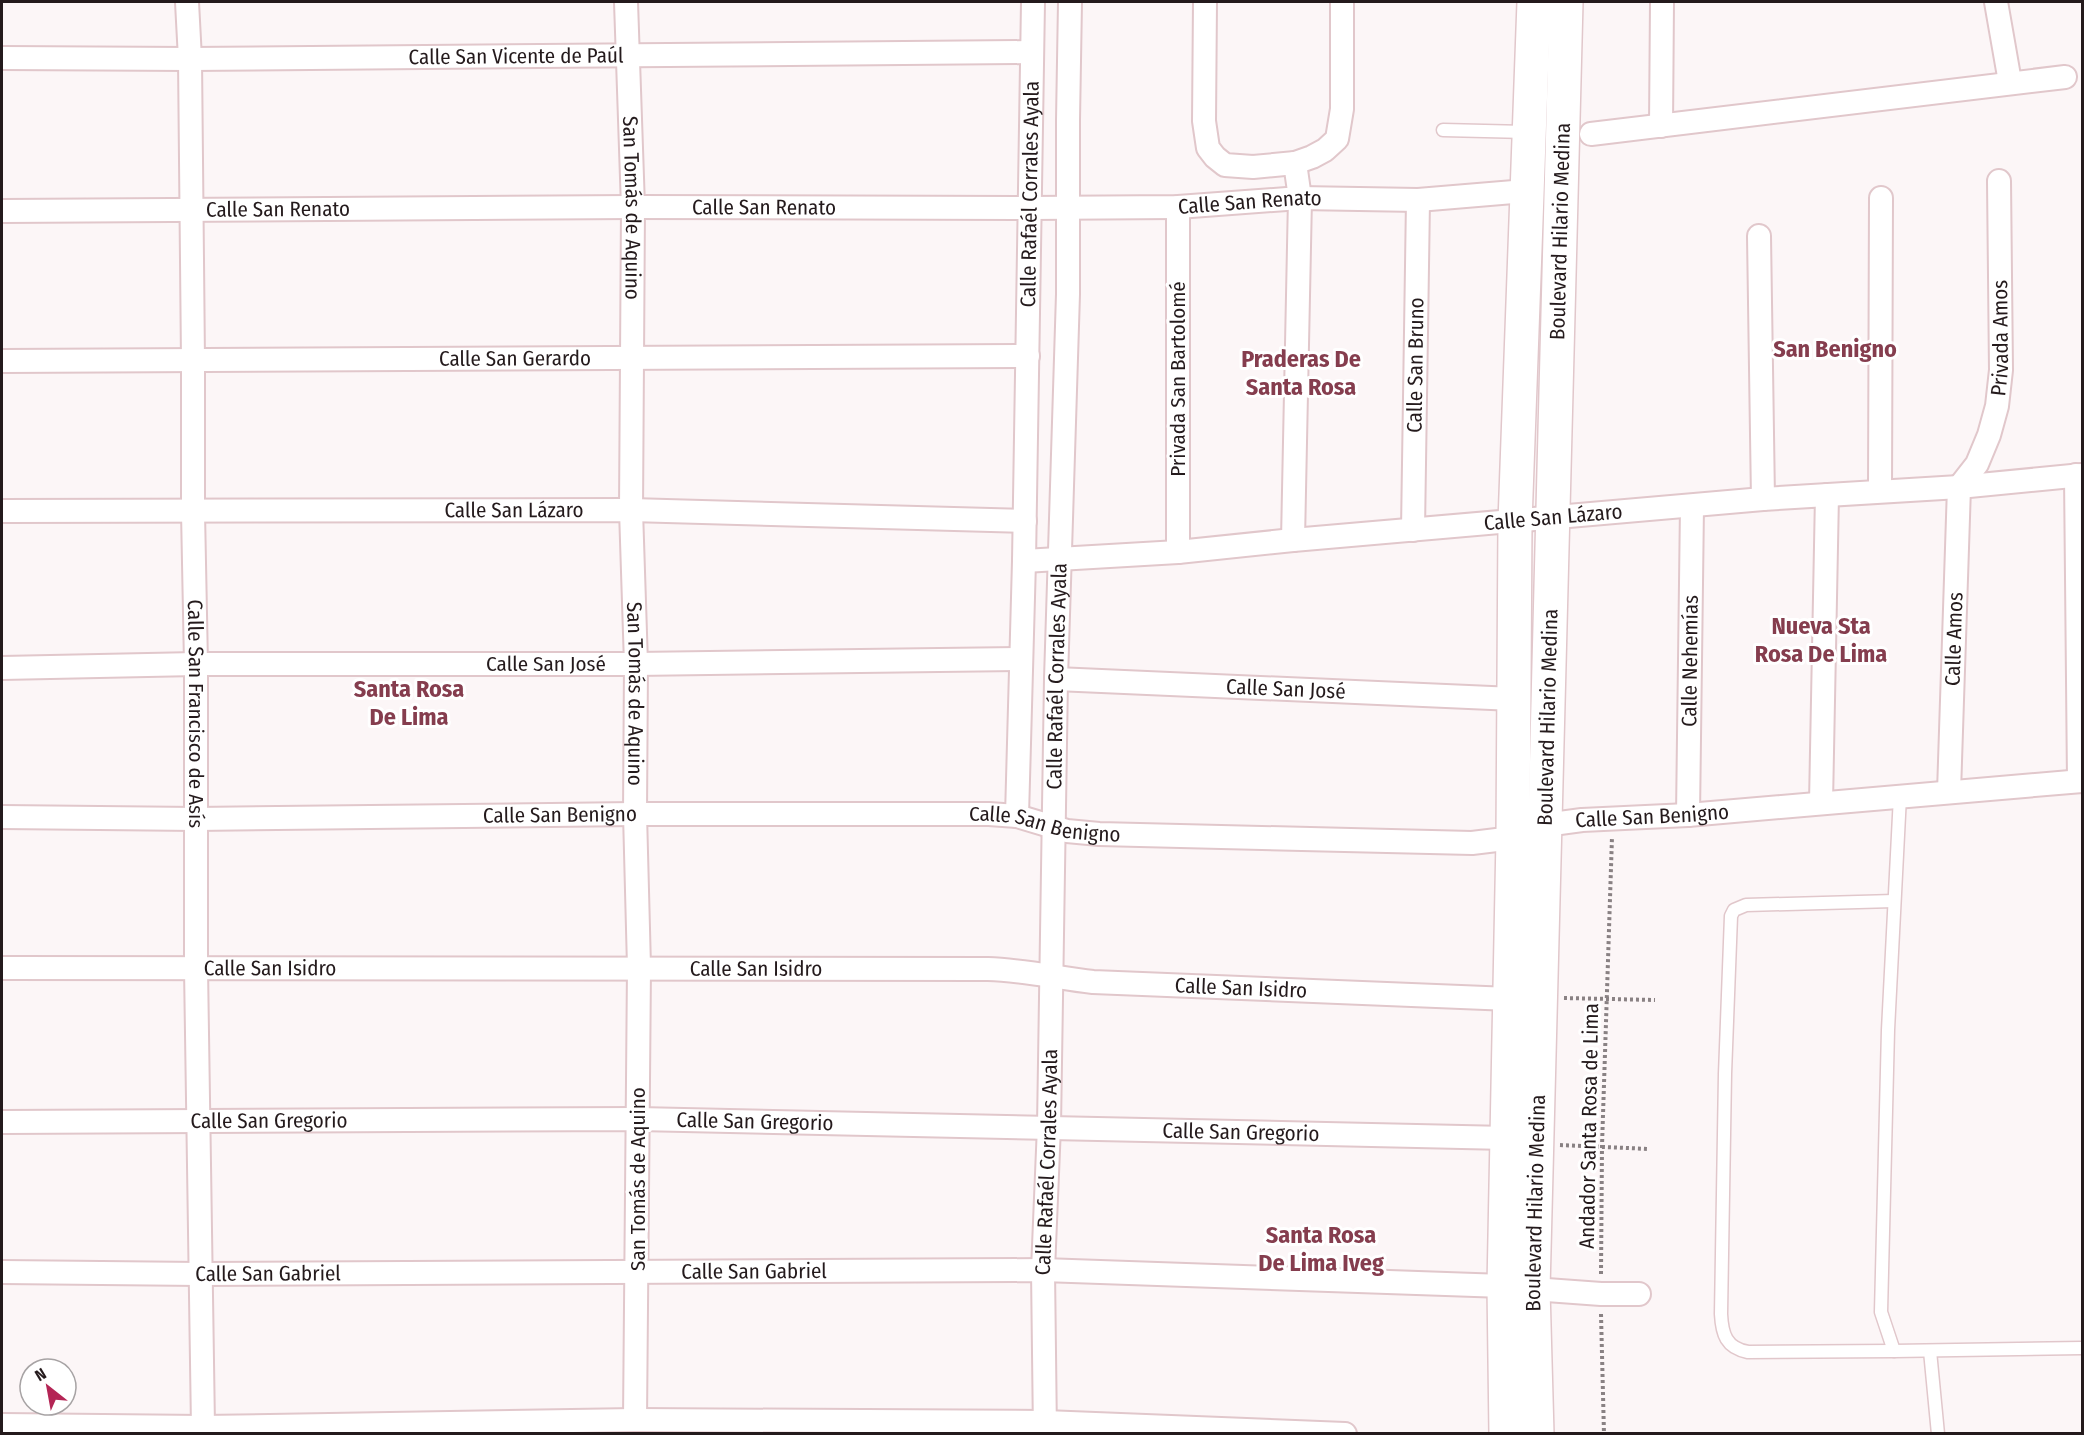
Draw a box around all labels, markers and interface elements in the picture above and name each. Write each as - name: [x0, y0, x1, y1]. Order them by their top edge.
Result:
- street label: Calle San Vicente de Paúl: [408, 42, 624, 70]
- street label: Calle Rafaél Corrales Ayala: [1015, 81, 1045, 308]
- street label: San Tomás de Aquino: [617, 116, 646, 300]
- street label: Boulevard Hilario Medina: [1544, 122, 1576, 340]
- street label: Calle San Renato: [1177, 185, 1322, 220]
- street label: Calle San Renato: [692, 194, 836, 221]
- street label: Calle San Renato: [206, 196, 350, 223]
- street label: Privada Amos: [1985, 280, 2014, 397]
- street label: Privada San Bartolomé: [1165, 281, 1191, 477]
- street label: Calle San Bruno: [1401, 297, 1430, 433]
- district label: San Benigno: [1773, 335, 1897, 363]
- street label: Calle San Gerardo: [439, 345, 591, 372]
- district label: Praderas De Santa Rosa: [1241, 345, 1361, 401]
- street label: Calle San Lázaro: [444, 497, 584, 523]
- street label: Calle San Lázaro: [1483, 498, 1624, 536]
- street label: Calle Rafaél Corrales Ayala: [1041, 562, 1073, 790]
- street label: Calle Amos: [1939, 592, 1969, 687]
- street label: Calle Nehemías: [1676, 595, 1704, 727]
- street label: Calle San Francisco de Asís: [182, 599, 209, 828]
- street label: San Tomás de Aquino: [621, 601, 649, 786]
- street label: Boulevard Hilario Medina: [1532, 608, 1563, 826]
- district label: Nueva Sta Rosa De Lima: [1755, 612, 1887, 668]
- street label: Calle San José: [486, 651, 606, 677]
- street label: Calle San José: [1225, 673, 1346, 705]
- district label: Santa Rosa De Lima: [354, 675, 464, 731]
- street label: Calle San Benigno: [1574, 799, 1730, 834]
- street label: Calle San Benigno: [483, 801, 637, 829]
- street label: Calle San Benigno: [969, 801, 1121, 848]
- street label: Calle San Isidro: [204, 955, 336, 981]
- street label: Calle San Isidro: [690, 956, 822, 982]
- street label: Calle San Isidro: [1174, 972, 1308, 1004]
- street label: Andador Santa Rosa de Lima: [1574, 1003, 1604, 1249]
- street label: Calle Rafaél Corrales Ayala: [1030, 1049, 1063, 1276]
- street label: San Tomás de Aquino: [625, 1087, 651, 1271]
- street label: Boulevard Hilario Medina: [1520, 1094, 1551, 1312]
- street label: Calle San Gregorio: [190, 1107, 348, 1134]
- street label: Calle San Gregorio: [676, 1107, 834, 1136]
- street label: Calle San Gregorio: [1162, 1117, 1320, 1147]
- district label: Santa Rosa De Lima Iveg: [1258, 1221, 1384, 1277]
- street label: Calle San Gabriel: [681, 1258, 827, 1285]
- street label: Calle San Gabriel: [195, 1260, 341, 1287]
- north arrow: [18, 1357, 78, 1417]
- text: N: [32, 1364, 50, 1385]

